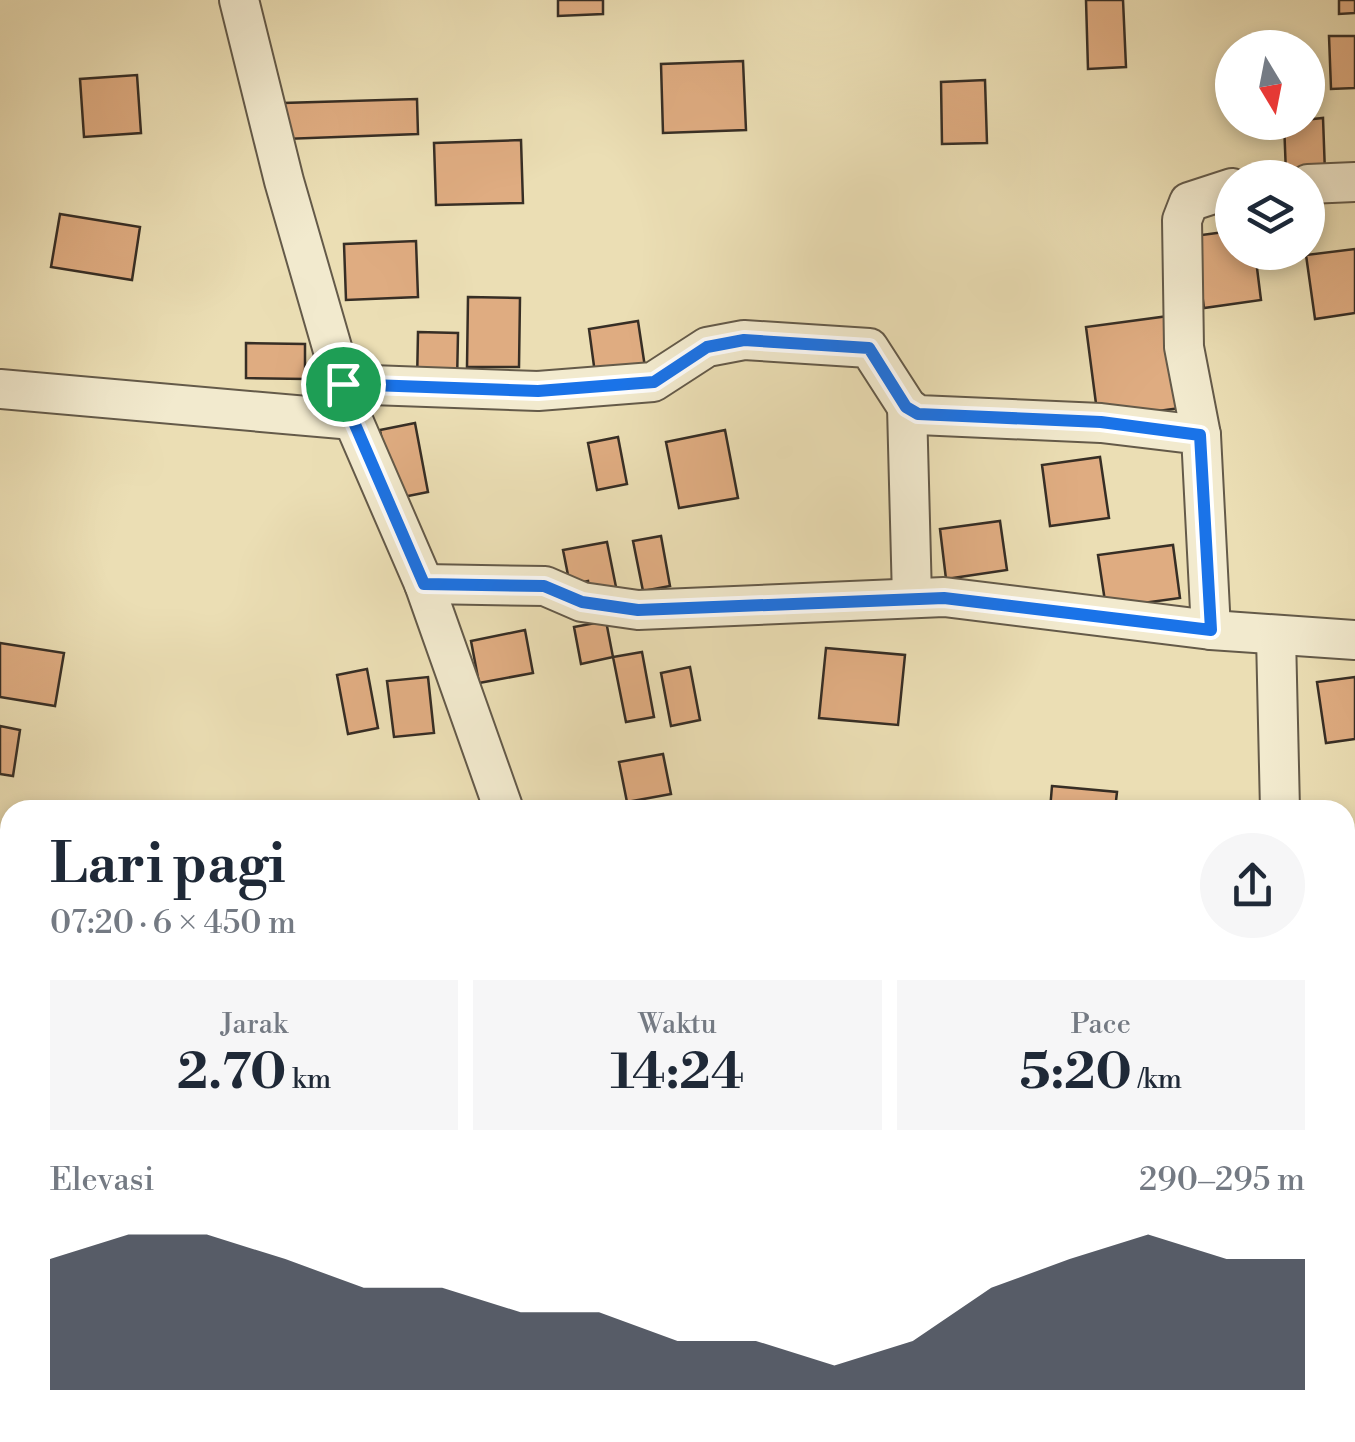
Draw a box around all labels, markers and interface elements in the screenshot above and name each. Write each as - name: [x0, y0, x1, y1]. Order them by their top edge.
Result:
- north arrow: [1215, 30, 1325, 140]
- map controls: [1215, 30, 1325, 270]
- button: layers: [1215, 160, 1325, 270]
- pin: [301, 342, 386, 427]
- icon: arrive: [316, 357, 371, 412]
- text: Lari pagi: [50, 831, 286, 900]
- button: share: [1200, 833, 1305, 938]
- text: 07:20 · 6 × 450 m: [50, 903, 296, 943]
- text: Jarak: [221, 1007, 288, 1042]
- text: Waktu: [638, 1007, 717, 1042]
- text: Pace: [1071, 1007, 1131, 1042]
- text: 2.70: [177, 1042, 286, 1104]
- text: 14:24: [610, 1042, 745, 1104]
- text: 5:20: [1020, 1042, 1132, 1104]
- text: km: [286, 1062, 331, 1097]
- text: /km: [1132, 1062, 1182, 1097]
- text: Elevasi: [50, 1160, 154, 1200]
- text: 290–295 m: [1139, 1160, 1305, 1200]

